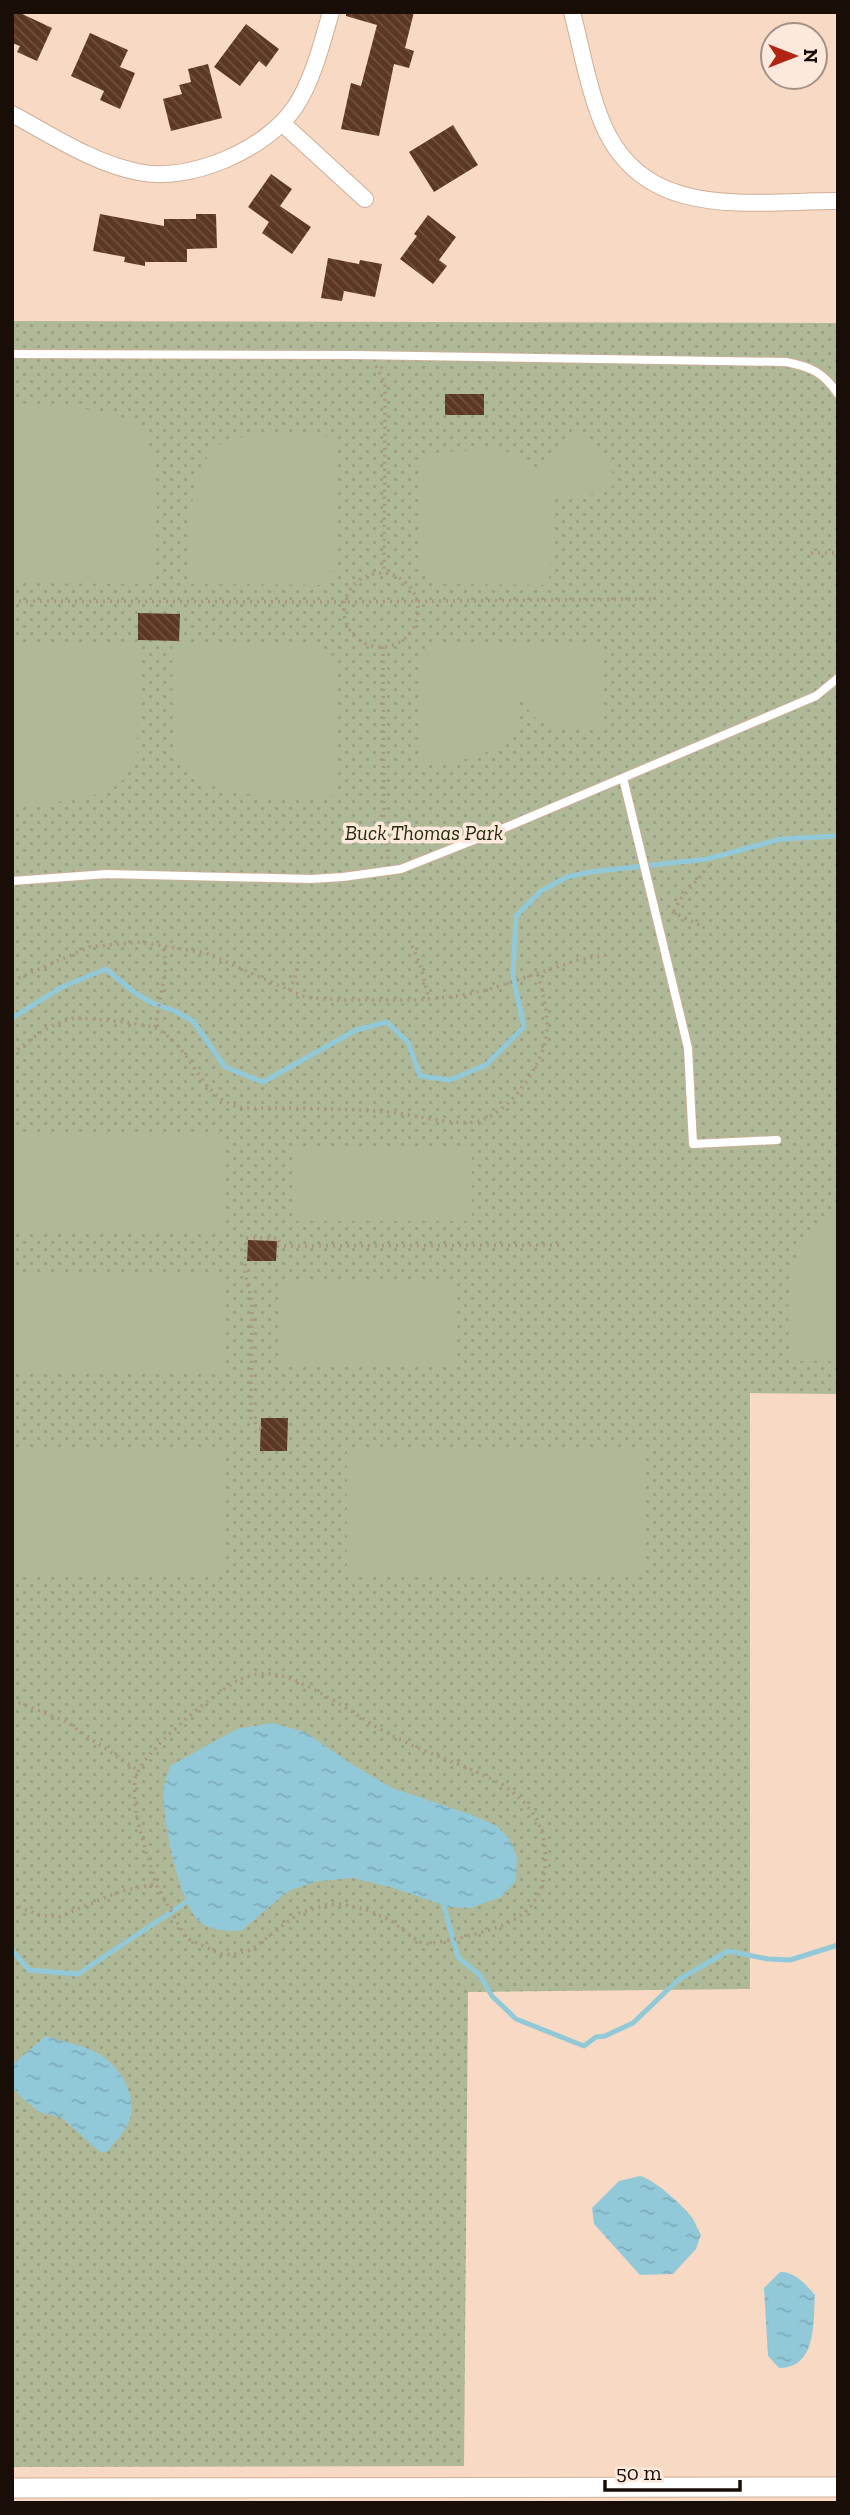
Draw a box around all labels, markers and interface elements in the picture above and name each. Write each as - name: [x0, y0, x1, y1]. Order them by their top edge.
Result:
- north arrow: [759, 21, 829, 91]
- text: N: [799, 49, 822, 63]
- park label: Buck Thomas Park: [345, 820, 503, 845]
- scale bar: [605, 2448, 740, 2492]
- text: 50 m: [616, 2460, 662, 2485]

